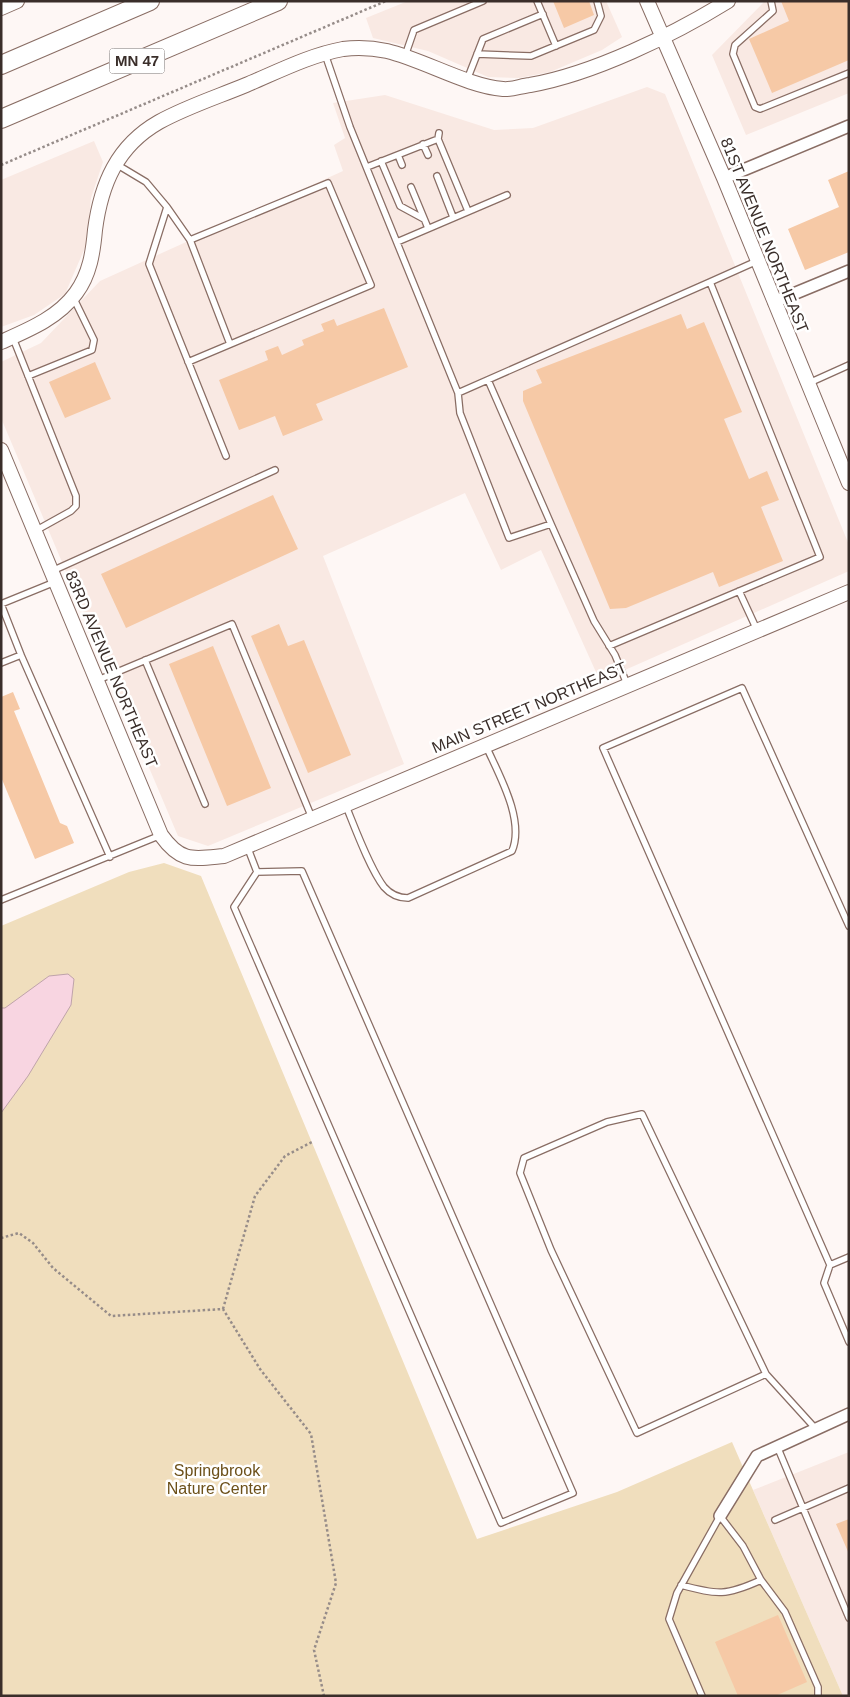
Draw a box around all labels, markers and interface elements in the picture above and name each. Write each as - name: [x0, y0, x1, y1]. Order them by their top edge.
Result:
- road number: MN 47: [110, 48, 164, 74]
- street label: 81ST AVENUE NORTHEAST: [718, 135, 812, 335]
- street label: 83RD AVENUE NORTHEAST: [62, 568, 161, 770]
- street label: MAIN STREET NORTHEAST: [429, 659, 629, 756]
- park label: Springbrook Nature Center: [167, 1462, 268, 1497]

